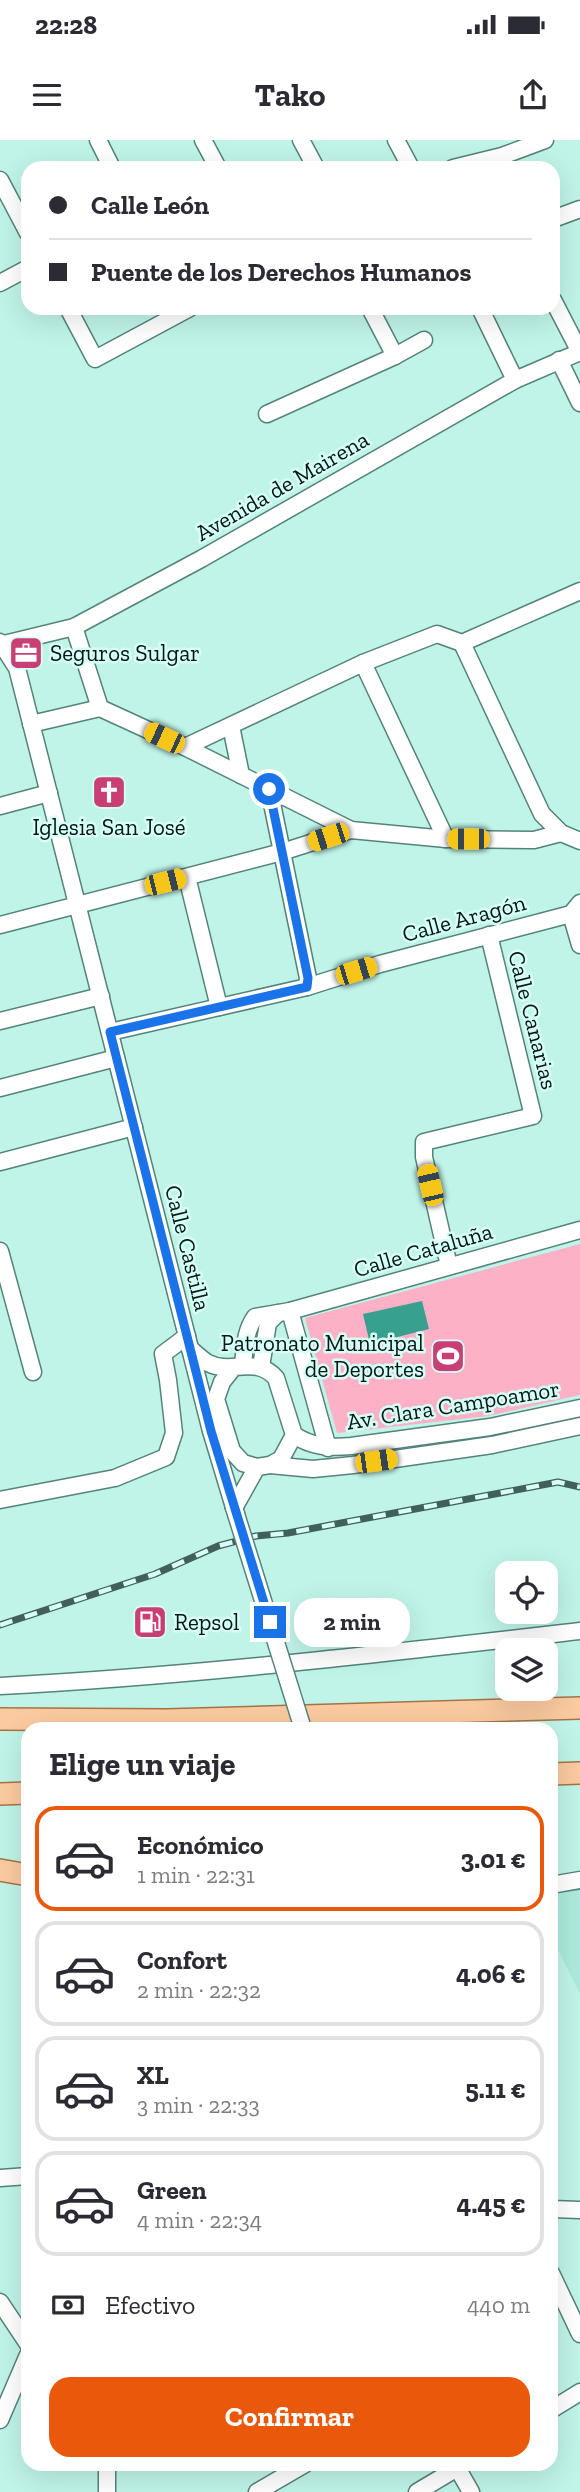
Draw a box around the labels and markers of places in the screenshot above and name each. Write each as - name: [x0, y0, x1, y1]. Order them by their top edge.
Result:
- office icon: Seguros Sulgar: [7, 634, 45, 672]
- place label: Seguros Sulgar: [50, 639, 200, 667]
- church icon: Iglesia San José: [90, 773, 128, 811]
- place label: Iglesia San José: [32, 813, 186, 841]
- place label: Patronato Municipal de Deportes: [221, 1329, 424, 1383]
- sports icon: Patronato Municipal de Deportes: [429, 1337, 467, 1375]
- fuel station icon: Repsol: [131, 1603, 169, 1641]
- place label: Repsol: [174, 1608, 239, 1636]

